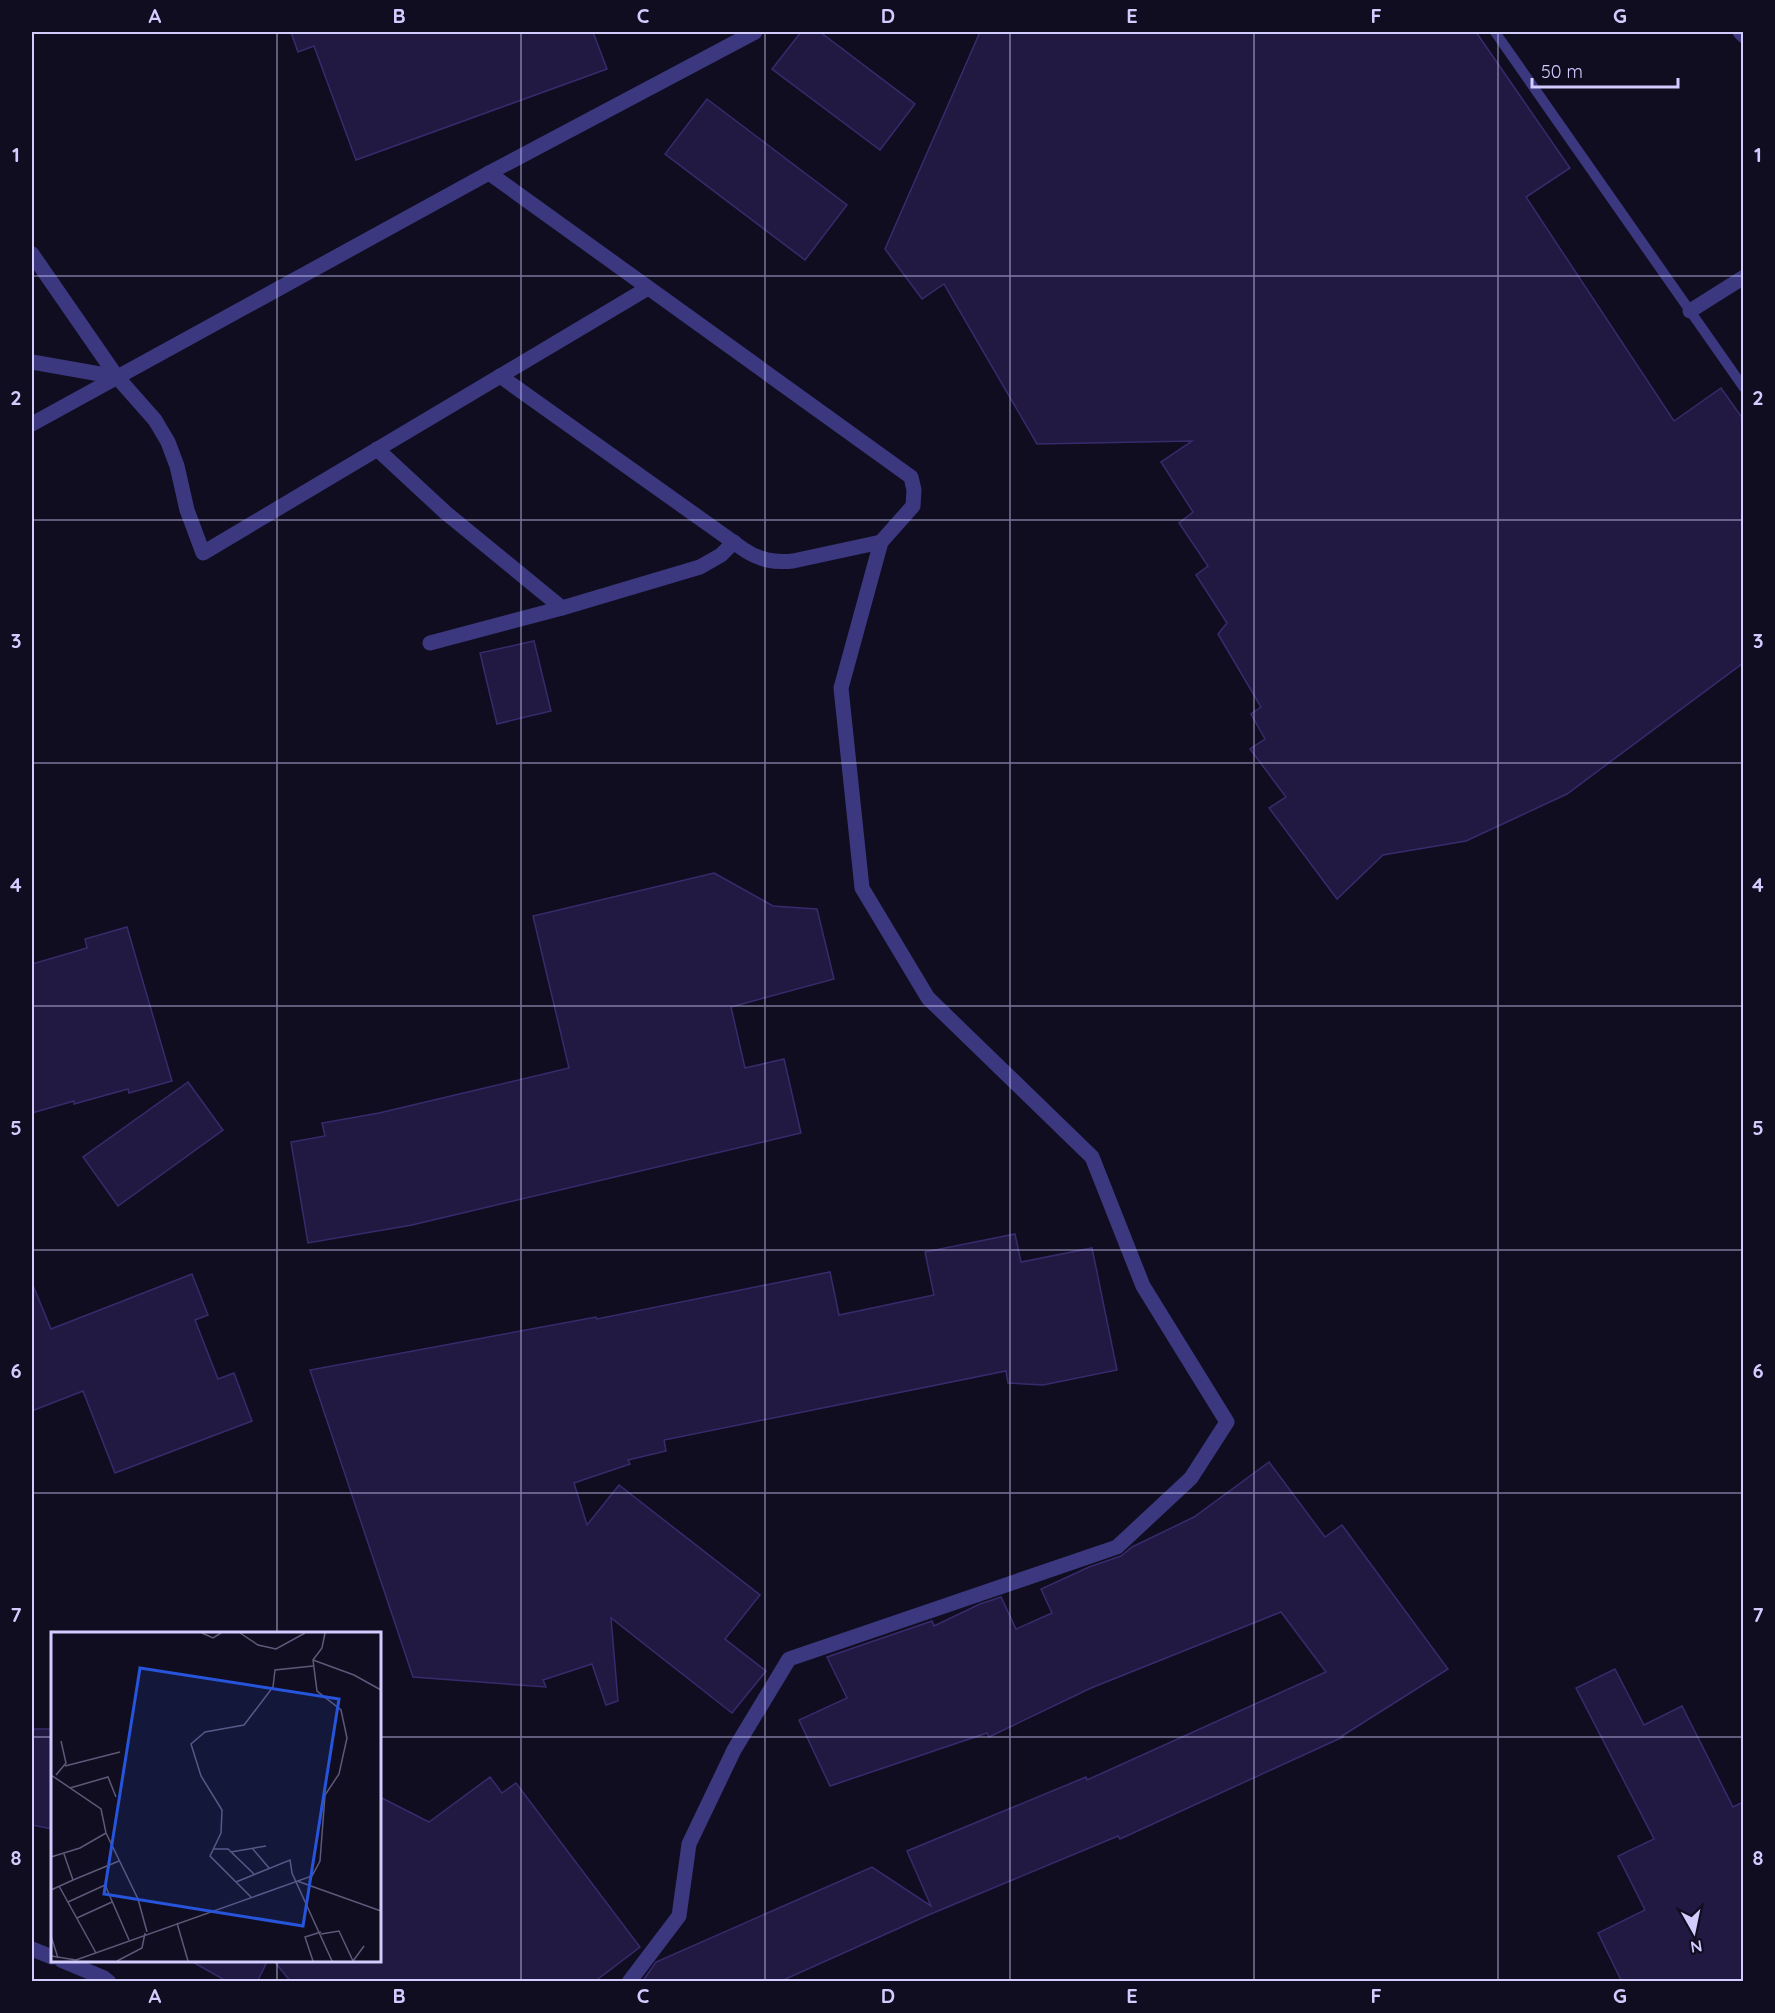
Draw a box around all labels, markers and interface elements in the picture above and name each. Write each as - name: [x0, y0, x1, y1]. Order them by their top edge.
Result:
- text: A: [149, 3, 162, 28]
- text: B: [392, 3, 406, 28]
- text: C: [637, 3, 650, 28]
- text: D: [881, 3, 895, 28]
- text: E: [1126, 3, 1138, 28]
- text: F: [1370, 3, 1382, 28]
- text: G: [1613, 3, 1627, 28]
- scale bar: [1532, 51, 1678, 89]
- text: 50 m: [1541, 60, 1583, 83]
- text: 1: [12, 142, 20, 167]
- text: 1: [1754, 142, 1762, 167]
- text: 2: [10, 385, 22, 410]
- text: 2: [1752, 385, 1764, 410]
- text: 3: [11, 628, 21, 653]
- text: 3: [1753, 628, 1763, 653]
- text: 4: [10, 872, 22, 897]
- text: 4: [1752, 872, 1764, 897]
- text: 5: [10, 1115, 22, 1140]
- text: 5: [1752, 1115, 1764, 1140]
- text: 6: [10, 1358, 22, 1383]
- text: 6: [1752, 1358, 1764, 1383]
- text: 7: [11, 1602, 22, 1627]
- text: 7: [1753, 1602, 1764, 1627]
- inset map: [51, 1632, 381, 1962]
- text: 8: [11, 1845, 22, 1870]
- text: 8: [1753, 1845, 1764, 1870]
- north arrow: [1664, 1902, 1724, 1962]
- text: N: [1689, 1936, 1704, 1958]
- text: A: [149, 1983, 162, 2008]
- text: B: [392, 1983, 406, 2008]
- text: C: [637, 1983, 650, 2008]
- text: D: [881, 1983, 895, 2008]
- text: E: [1126, 1983, 1138, 2008]
- text: F: [1370, 1983, 1382, 2008]
- text: G: [1613, 1983, 1627, 2008]

